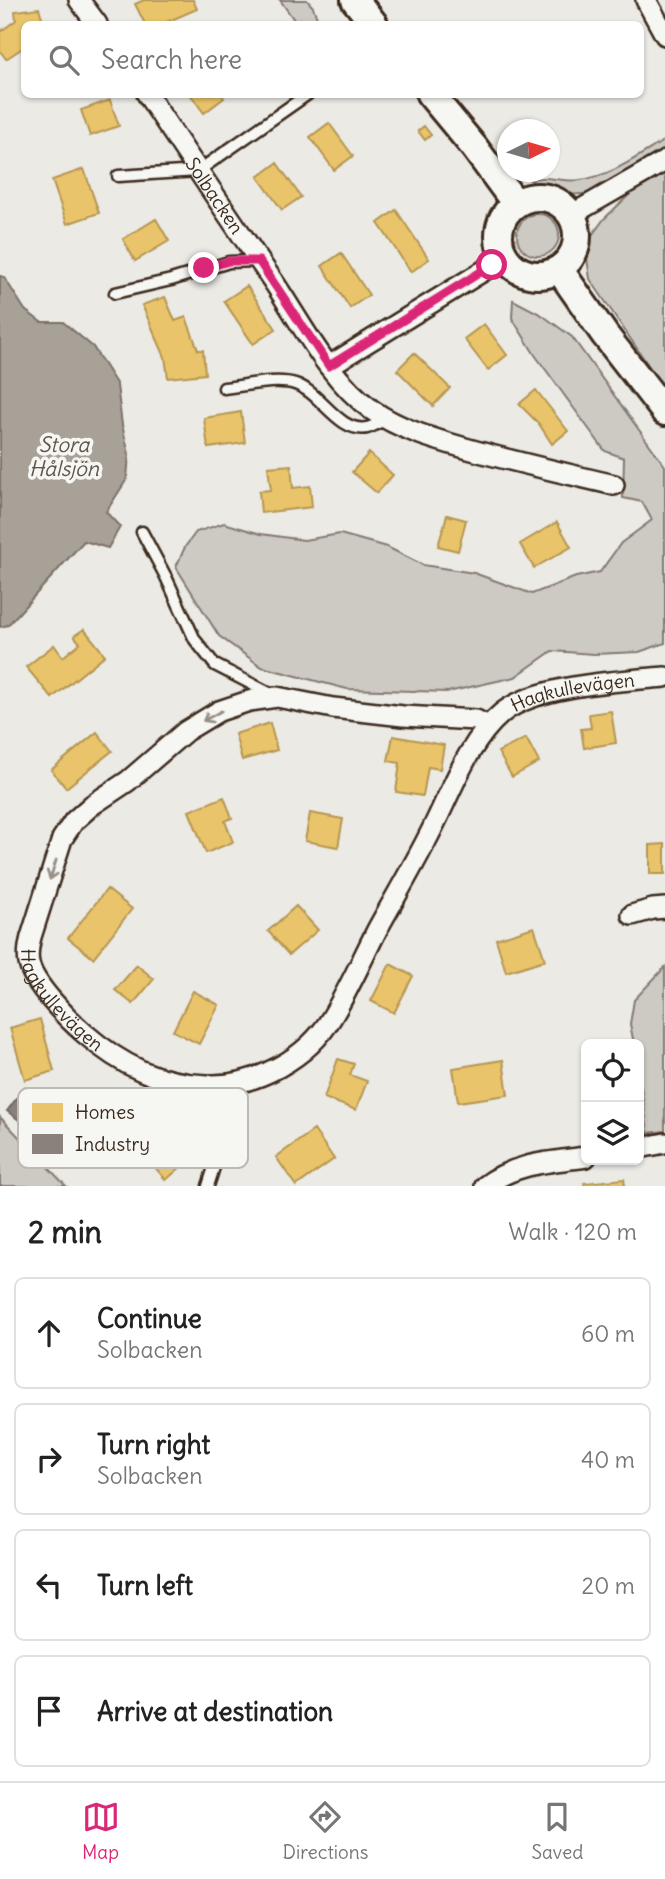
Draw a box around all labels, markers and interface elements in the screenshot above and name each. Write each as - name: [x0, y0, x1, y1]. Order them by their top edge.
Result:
- search box: [21, 21, 644, 98]
- icon: search: [45, 41, 83, 79]
- text: Search here: [101, 43, 242, 76]
- north arrow: [497, 119, 560, 182]
- street label: Solbacken: [180, 153, 249, 238]
- route start: [476, 249, 507, 280]
- route end: [188, 252, 219, 283]
- water label: Stora Hålsjön: [29, 431, 100, 482]
- street label: Hagkullevägen: [506, 668, 636, 717]
- one-way arrow: [202, 710, 223, 723]
- one-way arrow: [45, 858, 58, 880]
- street label: Hagkullevägen: [16, 949, 108, 1056]
- map controls: [581, 1039, 644, 1165]
- button: locate: [581, 1039, 644, 1102]
- legend: [18, 1088, 248, 1168]
- text: Homes: [75, 1100, 135, 1124]
- button: layers: [581, 1102, 644, 1165]
- text: Industry: [75, 1132, 150, 1156]
- text: 2 min: [28, 1213, 102, 1251]
- text: Walk · 120 m: [508, 1217, 637, 1246]
- text: Continue: [97, 1302, 202, 1335]
- icon: ahead: [30, 1314, 68, 1352]
- text: 60 m: [581, 1319, 635, 1348]
- text: Solbacken: [97, 1335, 203, 1364]
- text: Turn right: [97, 1428, 210, 1461]
- icon: right: [30, 1440, 68, 1478]
- text: 40 m: [581, 1445, 635, 1474]
- text: Solbacken: [97, 1461, 203, 1490]
- icon: left: [30, 1566, 68, 1604]
- text: Turn left: [97, 1569, 193, 1602]
- text: 20 m: [582, 1571, 635, 1600]
- icon: arrive: [30, 1692, 68, 1730]
- text: Arrive at destination: [97, 1695, 333, 1728]
- tab: Map: [82, 1798, 120, 1864]
- tab: Directions: [283, 1798, 368, 1864]
- tab: Saved: [531, 1798, 583, 1864]

